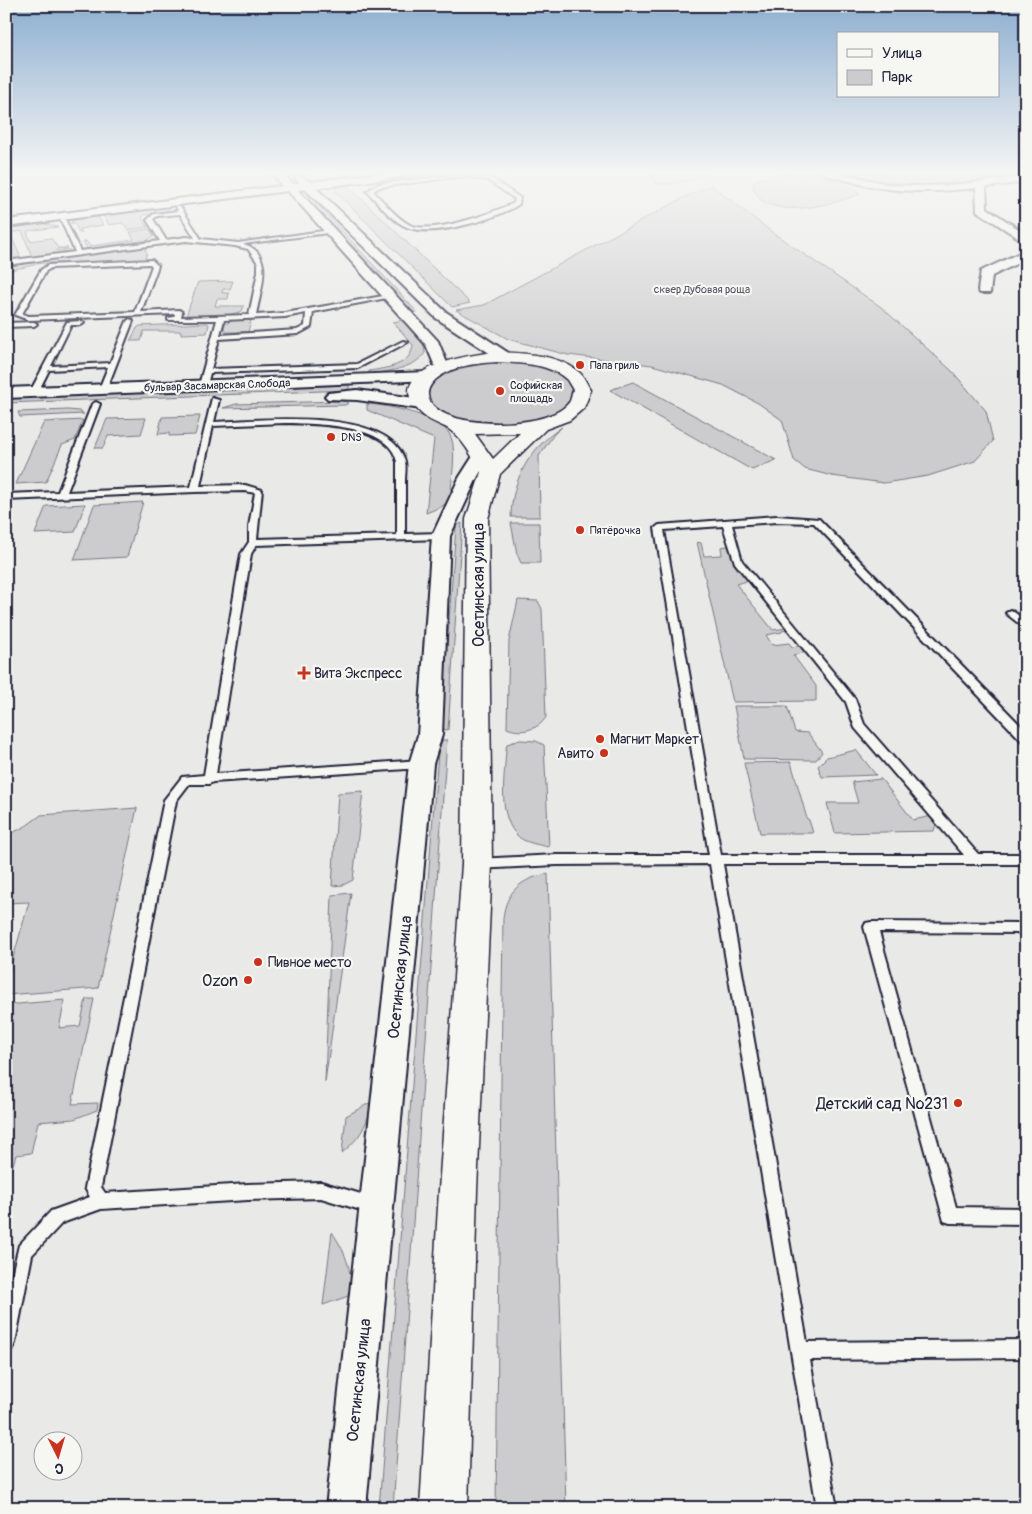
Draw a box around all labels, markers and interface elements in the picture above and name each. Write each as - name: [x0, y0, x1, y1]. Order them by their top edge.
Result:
- legend: [837, 32, 1000, 98]
- text: Улица: [882, 44, 922, 63]
- text: Парк: [882, 68, 913, 87]
- park label: сквер Дубовая роща: [654, 283, 750, 296]
- marker: Папа гриль: [574, 359, 586, 371]
- place label: Папа гриль: [590, 359, 640, 372]
- street label: бульвар Засамарская Слобода: [144, 376, 290, 395]
- place label: Софийская площадь: [510, 379, 562, 405]
- marker: Софийская площадь: [494, 385, 506, 397]
- marker: DNS: [325, 431, 337, 443]
- place label: DNS: [341, 431, 362, 444]
- street label: Осетинская улица: [469, 523, 489, 647]
- marker: Пятёрочка: [574, 524, 586, 536]
- place label: Пятёрочка: [590, 524, 641, 537]
- place label: Вита Экспресс: [314, 665, 402, 682]
- marker: Вита Экспресс: [298, 667, 310, 679]
- place label: Магнит Маркет: [610, 731, 699, 748]
- marker: Магнит Маркет: [594, 733, 606, 745]
- place label: Авито: [557, 745, 594, 762]
- marker: Авито: [598, 747, 610, 759]
- street label: Осетинская улица: [384, 914, 416, 1040]
- place label: Пивное место: [268, 954, 352, 971]
- marker: Пивное место: [252, 956, 264, 968]
- place label: Ozon: [202, 971, 238, 991]
- marker: Ozon: [242, 974, 254, 986]
- place label: Детский сад №231: [815, 1094, 948, 1114]
- marker: Детский сад №231: [952, 1097, 964, 1109]
- street label: Осетинская улица: [343, 1317, 375, 1443]
- north arrow: [32, 1432, 82, 1482]
- text: С: [54, 1460, 64, 1477]

